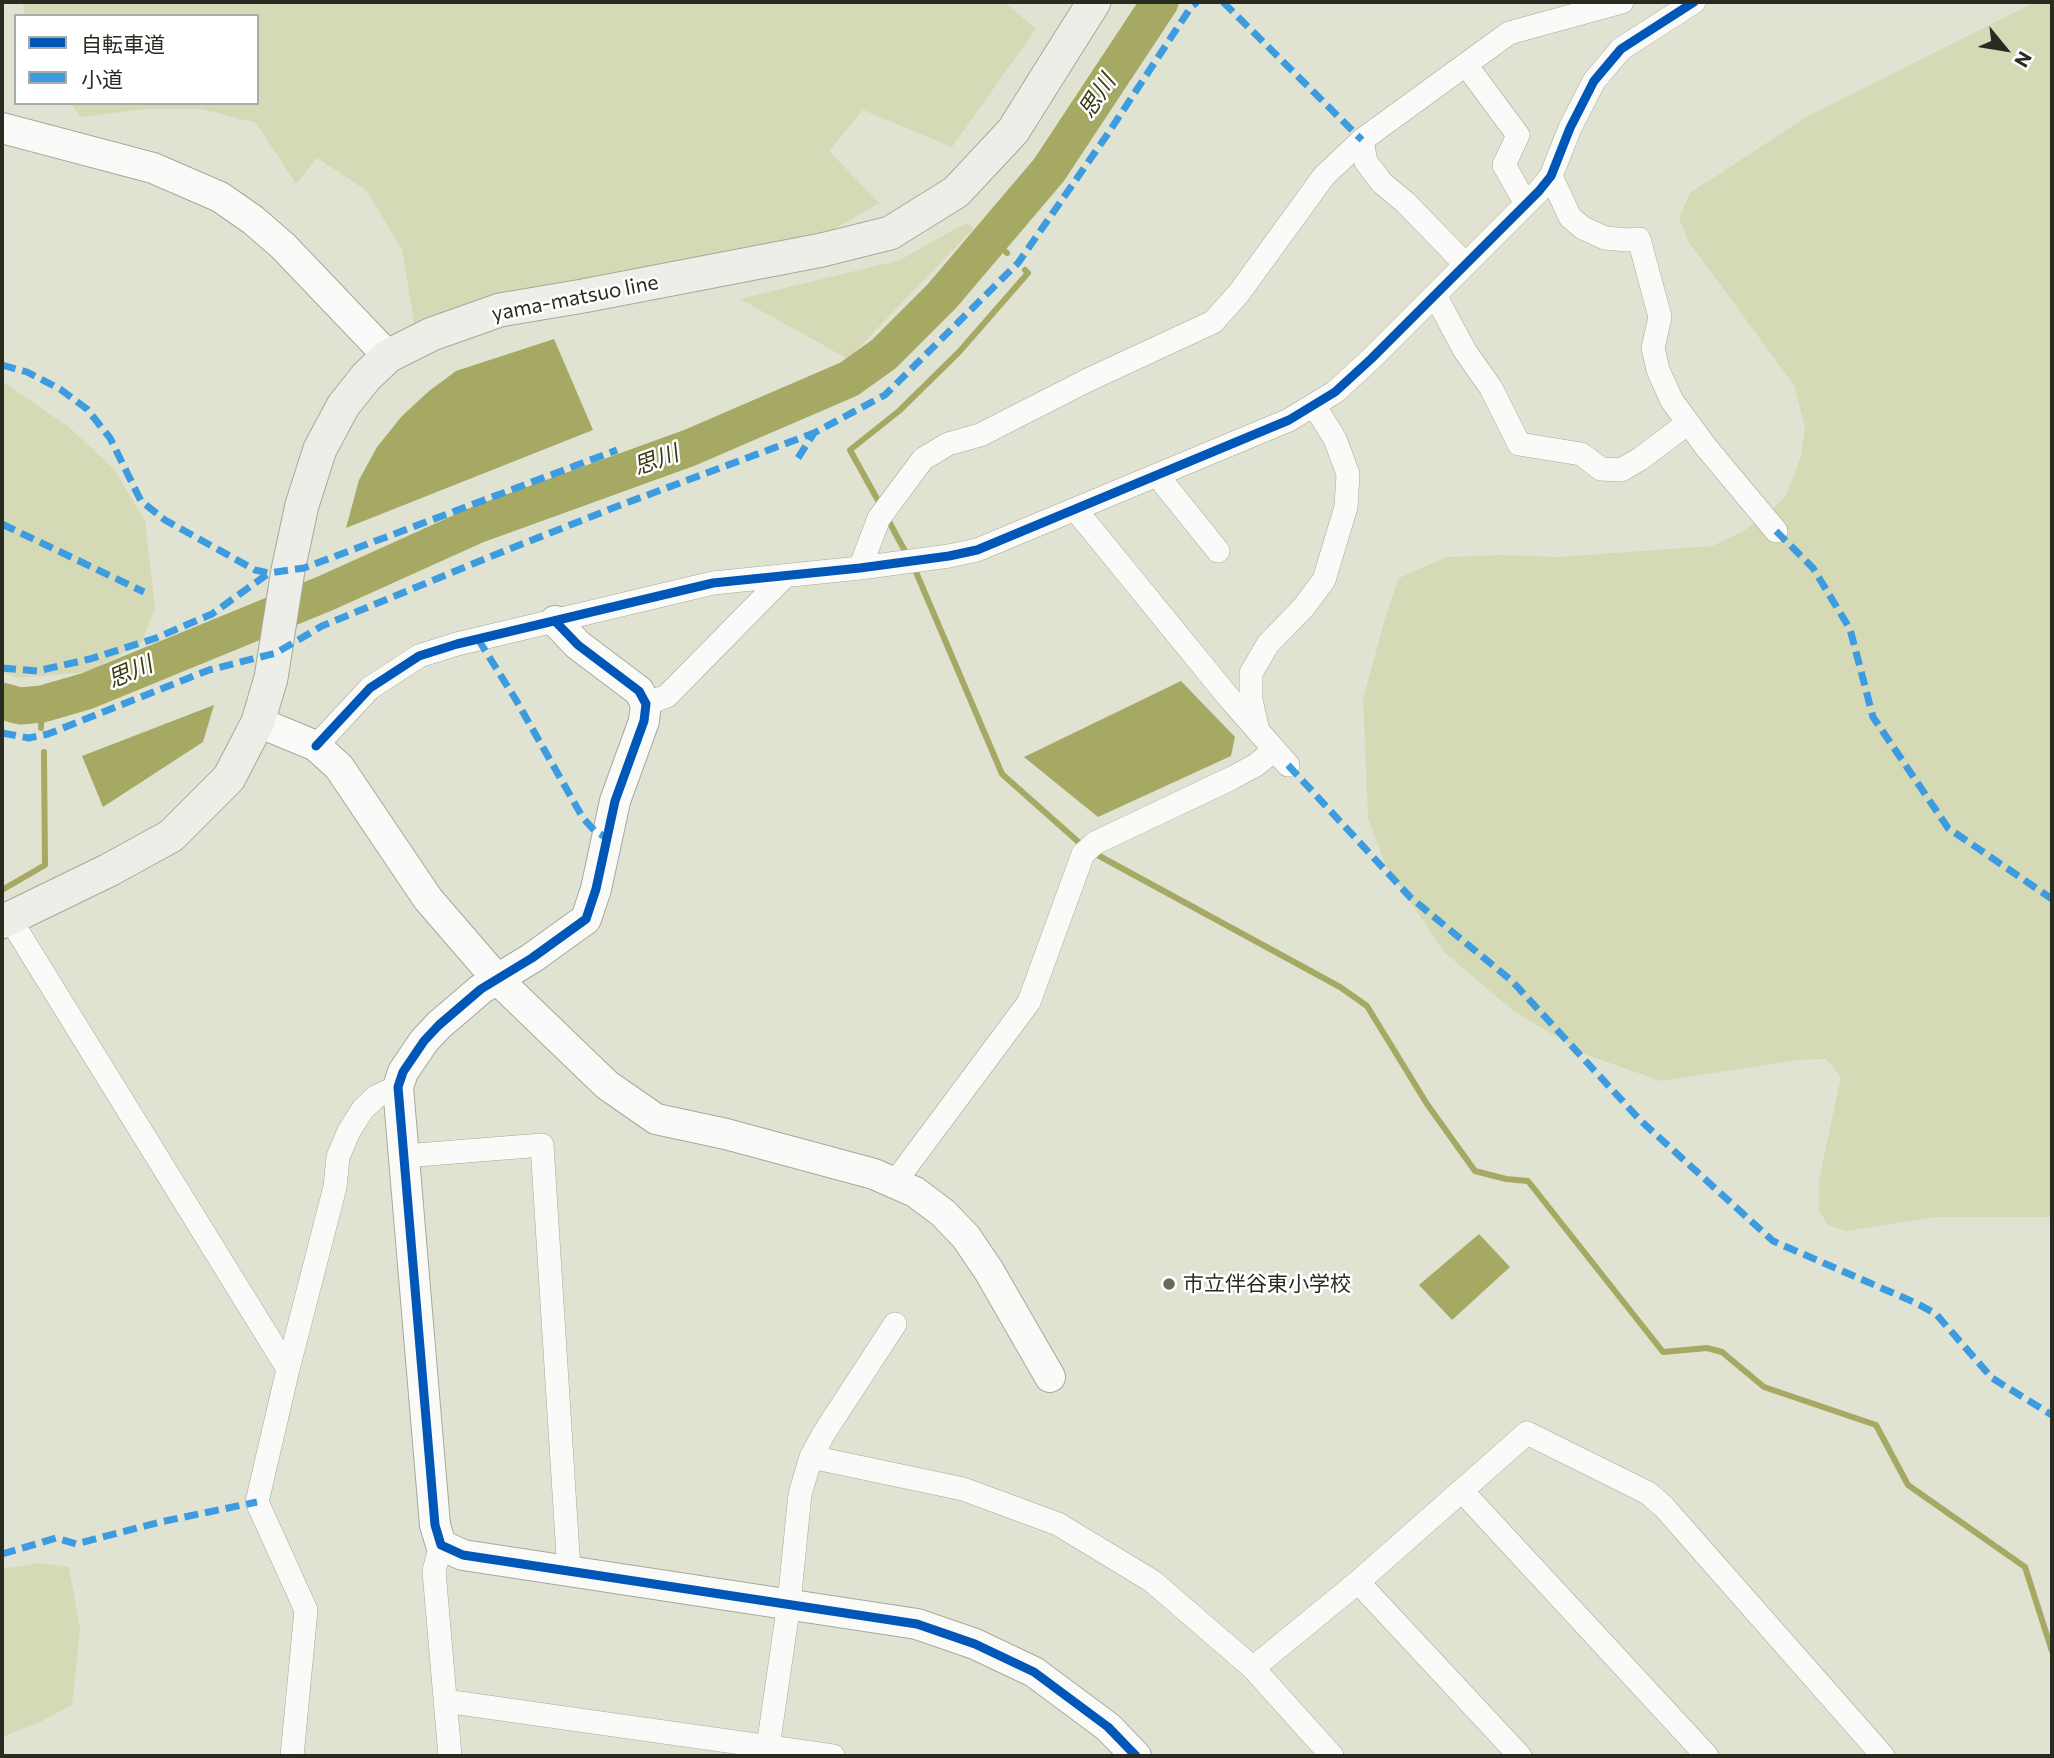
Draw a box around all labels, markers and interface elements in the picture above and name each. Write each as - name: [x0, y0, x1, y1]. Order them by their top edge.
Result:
- legend: [14, 14, 259, 105]
- north arrow: [1970, 14, 2040, 84]
- text: 自転車道: [81, 31, 165, 56]
- text: N: [2010, 48, 2037, 72]
- text: 小道: [81, 66, 123, 91]
- water label: 思川: [1073, 69, 1121, 123]
- street label: yama-matsuo line: [489, 269, 661, 327]
- water label: 思川: [630, 439, 682, 481]
- water label: 思川: [103, 650, 157, 694]
- place label: 市立伴谷東小学校: [1183, 1271, 1351, 1297]
- marker: 市立伴谷東小学校: [1161, 1276, 1177, 1292]

